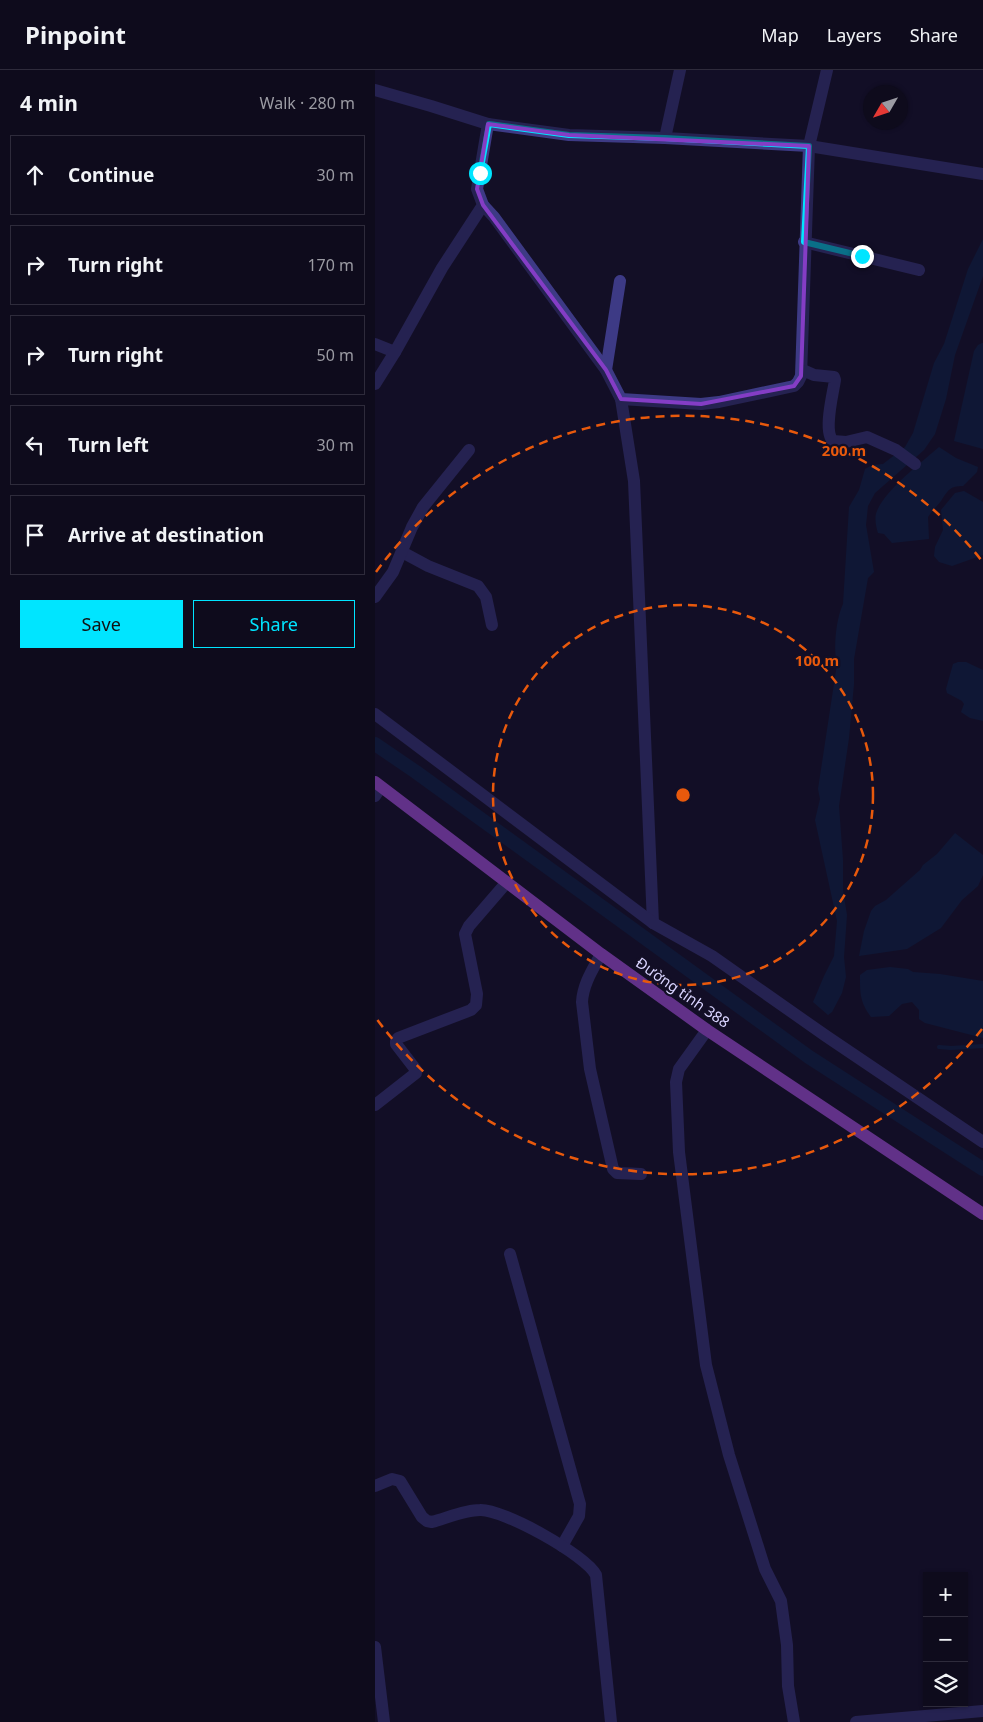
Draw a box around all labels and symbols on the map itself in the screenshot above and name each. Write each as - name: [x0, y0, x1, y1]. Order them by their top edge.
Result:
- north arrow: [863, 85, 908, 130]
- route start: [469, 162, 492, 185]
- route end: [851, 245, 874, 268]
- text: 200 m: [822, 440, 866, 460]
- text: 100 m: [795, 650, 839, 670]
- centre of rings: [674, 786, 692, 804]
- street label: Đường tỉnh 388: [632, 952, 734, 1032]

